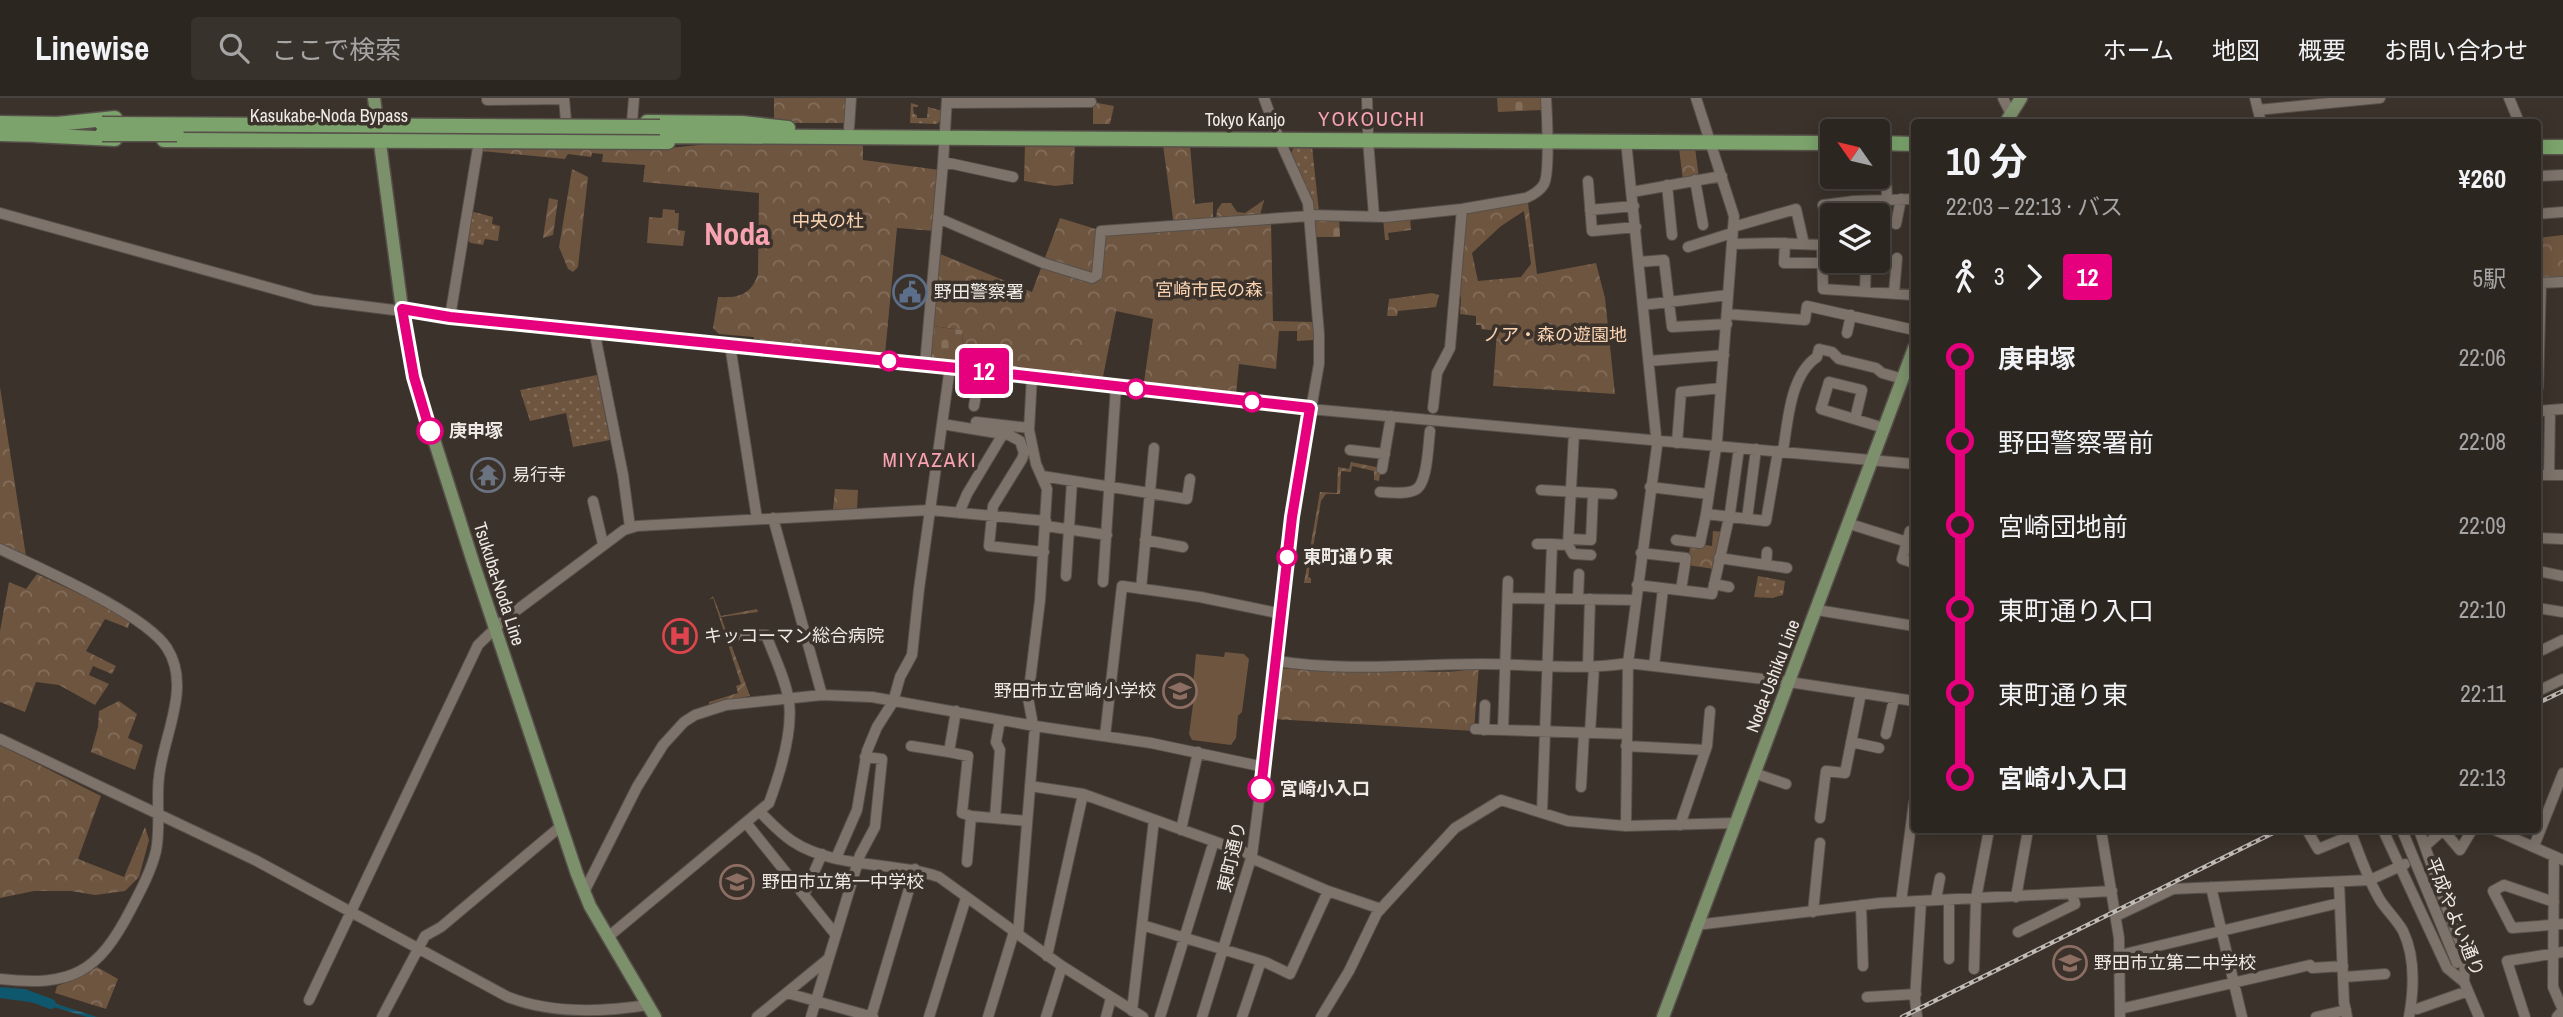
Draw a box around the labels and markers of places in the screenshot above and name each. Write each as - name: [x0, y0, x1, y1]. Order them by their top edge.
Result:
- public building icon: 野田警察署: [891, 273, 929, 311]
- place label: 野田警察署: [934, 279, 1024, 304]
- unlabelled marker: [879, 351, 899, 371]
- unlabelled marker: [1126, 379, 1146, 399]
- unlabelled marker: [1242, 392, 1262, 412]
- marker: 庚申塚: [417, 418, 443, 444]
- place label: 庚申塚: [449, 418, 503, 443]
- temple icon: 易行寺: [469, 456, 507, 494]
- place label: 易行寺: [512, 462, 566, 487]
- place label: 東町通り東: [1303, 544, 1393, 569]
- marker: 東町通り東: [1277, 547, 1297, 567]
- hospital icon: キッコーマン総合病院: [661, 617, 699, 655]
- place label: キッコーマン総合病院: [704, 623, 884, 648]
- school or university icon: 野田市立宮崎小学校: [1161, 672, 1199, 710]
- place label: 野田市立宮崎小学校: [994, 678, 1156, 703]
- marker: 宮崎小入口: [1248, 776, 1274, 802]
- place label: 宮崎小入口: [1280, 776, 1370, 801]
- school or university icon: 野田市立第一中学校: [718, 863, 756, 901]
- place label: 野田市立第一中学校: [762, 869, 924, 894]
- school or university icon: 野田市立第二中学校: [2051, 944, 2089, 982]
- place label: 野田市立第二中学校: [2094, 950, 2256, 975]

